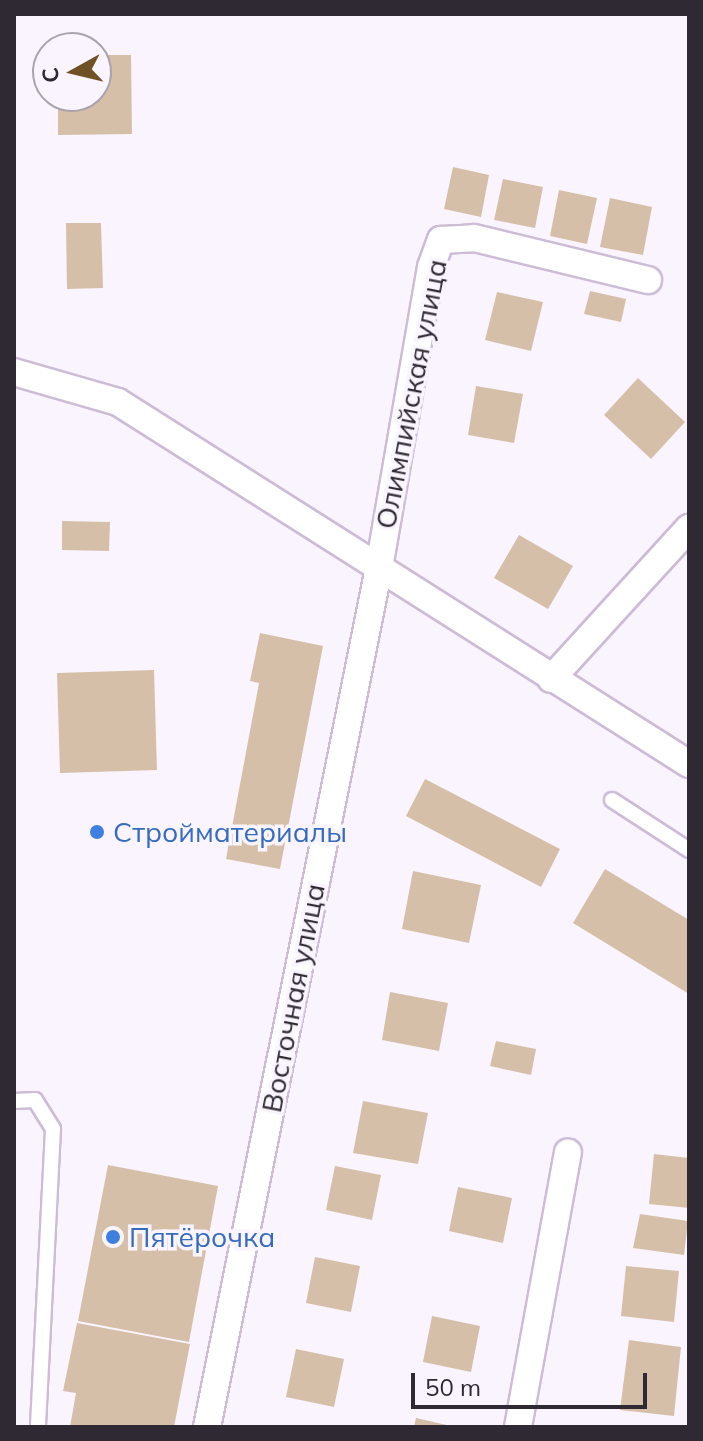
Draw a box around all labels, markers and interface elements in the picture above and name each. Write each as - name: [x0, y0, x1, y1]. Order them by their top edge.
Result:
- north arrow: [32, 32, 112, 112]
- text: С: [35, 66, 65, 84]
- street label: Олимпийская улица: [368, 256, 454, 532]
- place label: Стройматериалы: [113, 815, 347, 849]
- marker: Стройматериалы: [88, 823, 106, 841]
- street label: Восточная улица: [254, 881, 332, 1115]
- place label: Пятёрочка: [129, 1220, 275, 1254]
- marker: Пятёрочка: [104, 1228, 122, 1246]
- scale bar: [415, 1357, 651, 1407]
- text: 50 m: [425, 1372, 481, 1402]

